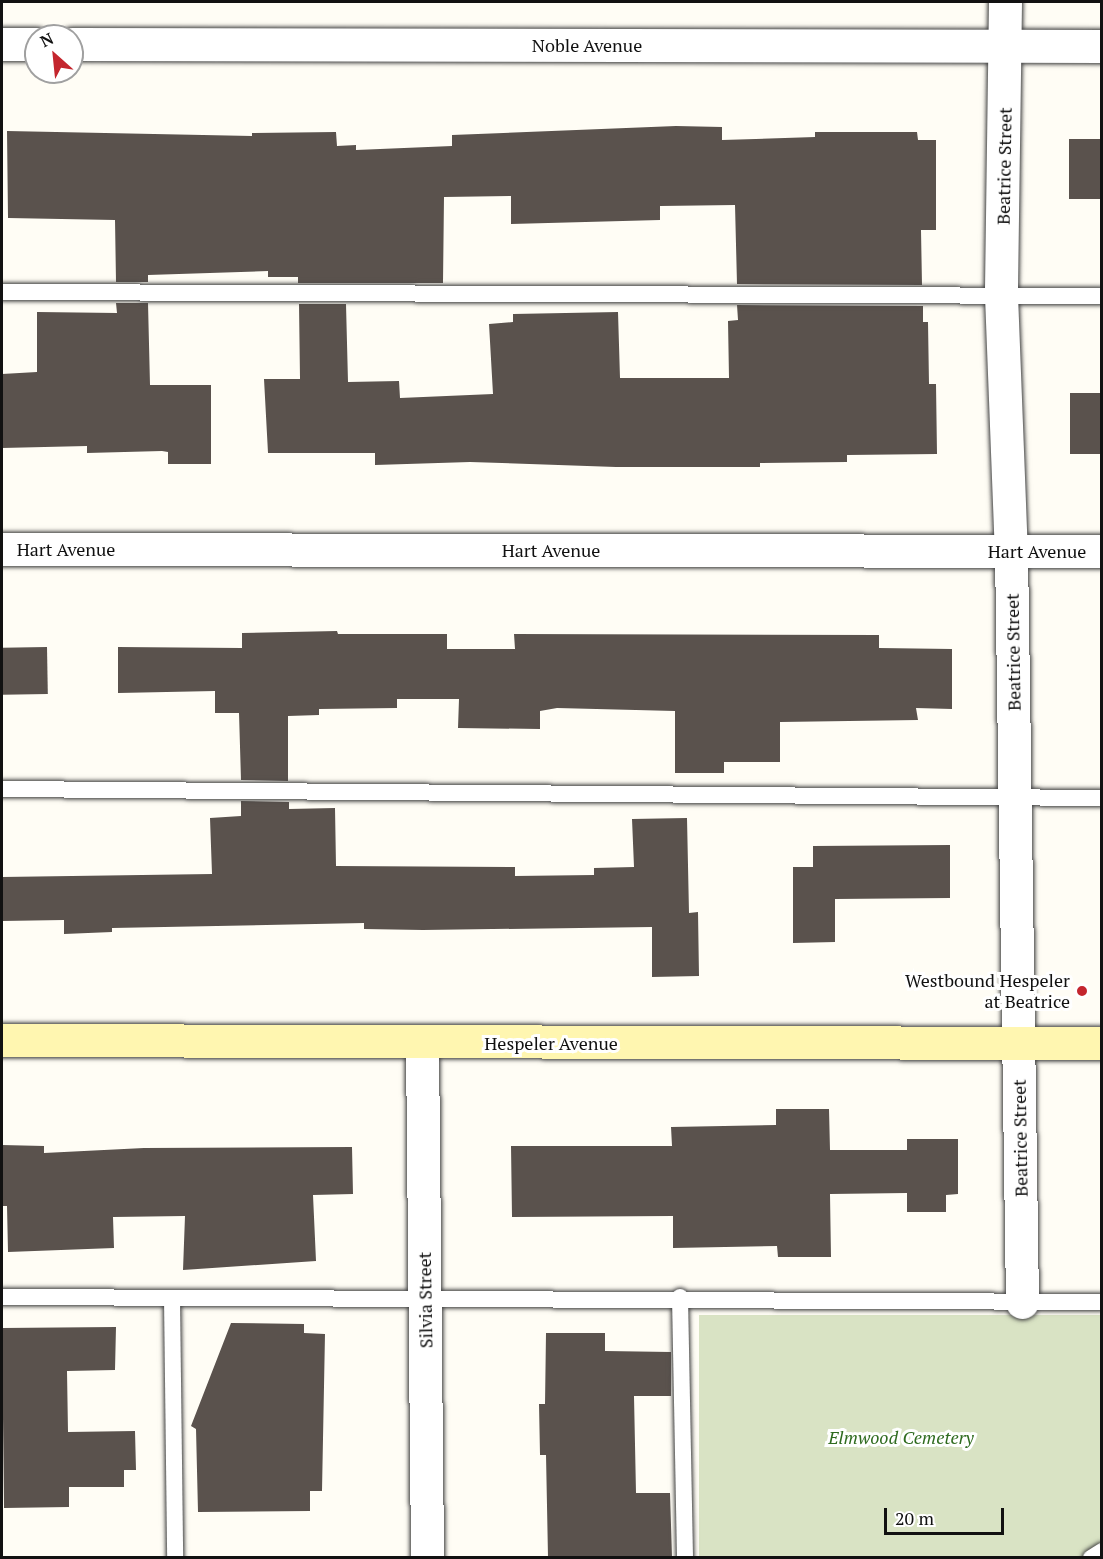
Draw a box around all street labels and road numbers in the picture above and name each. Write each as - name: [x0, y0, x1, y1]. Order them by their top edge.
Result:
- street label: Noble Avenue: [532, 34, 642, 56]
- street label: Beatrice Street: [992, 107, 1016, 225]
- street label: Hart Avenue: [16, 538, 116, 560]
- street label: Hart Avenue: [501, 539, 601, 561]
- street label: Hart Avenue: [987, 540, 1087, 562]
- street label: Beatrice Street: [1001, 593, 1025, 711]
- street label: Hespeler Avenue: [484, 1032, 618, 1054]
- street label: Beatrice Street: [1008, 1079, 1032, 1197]
- street label: Silvia Street: [413, 1252, 437, 1348]

